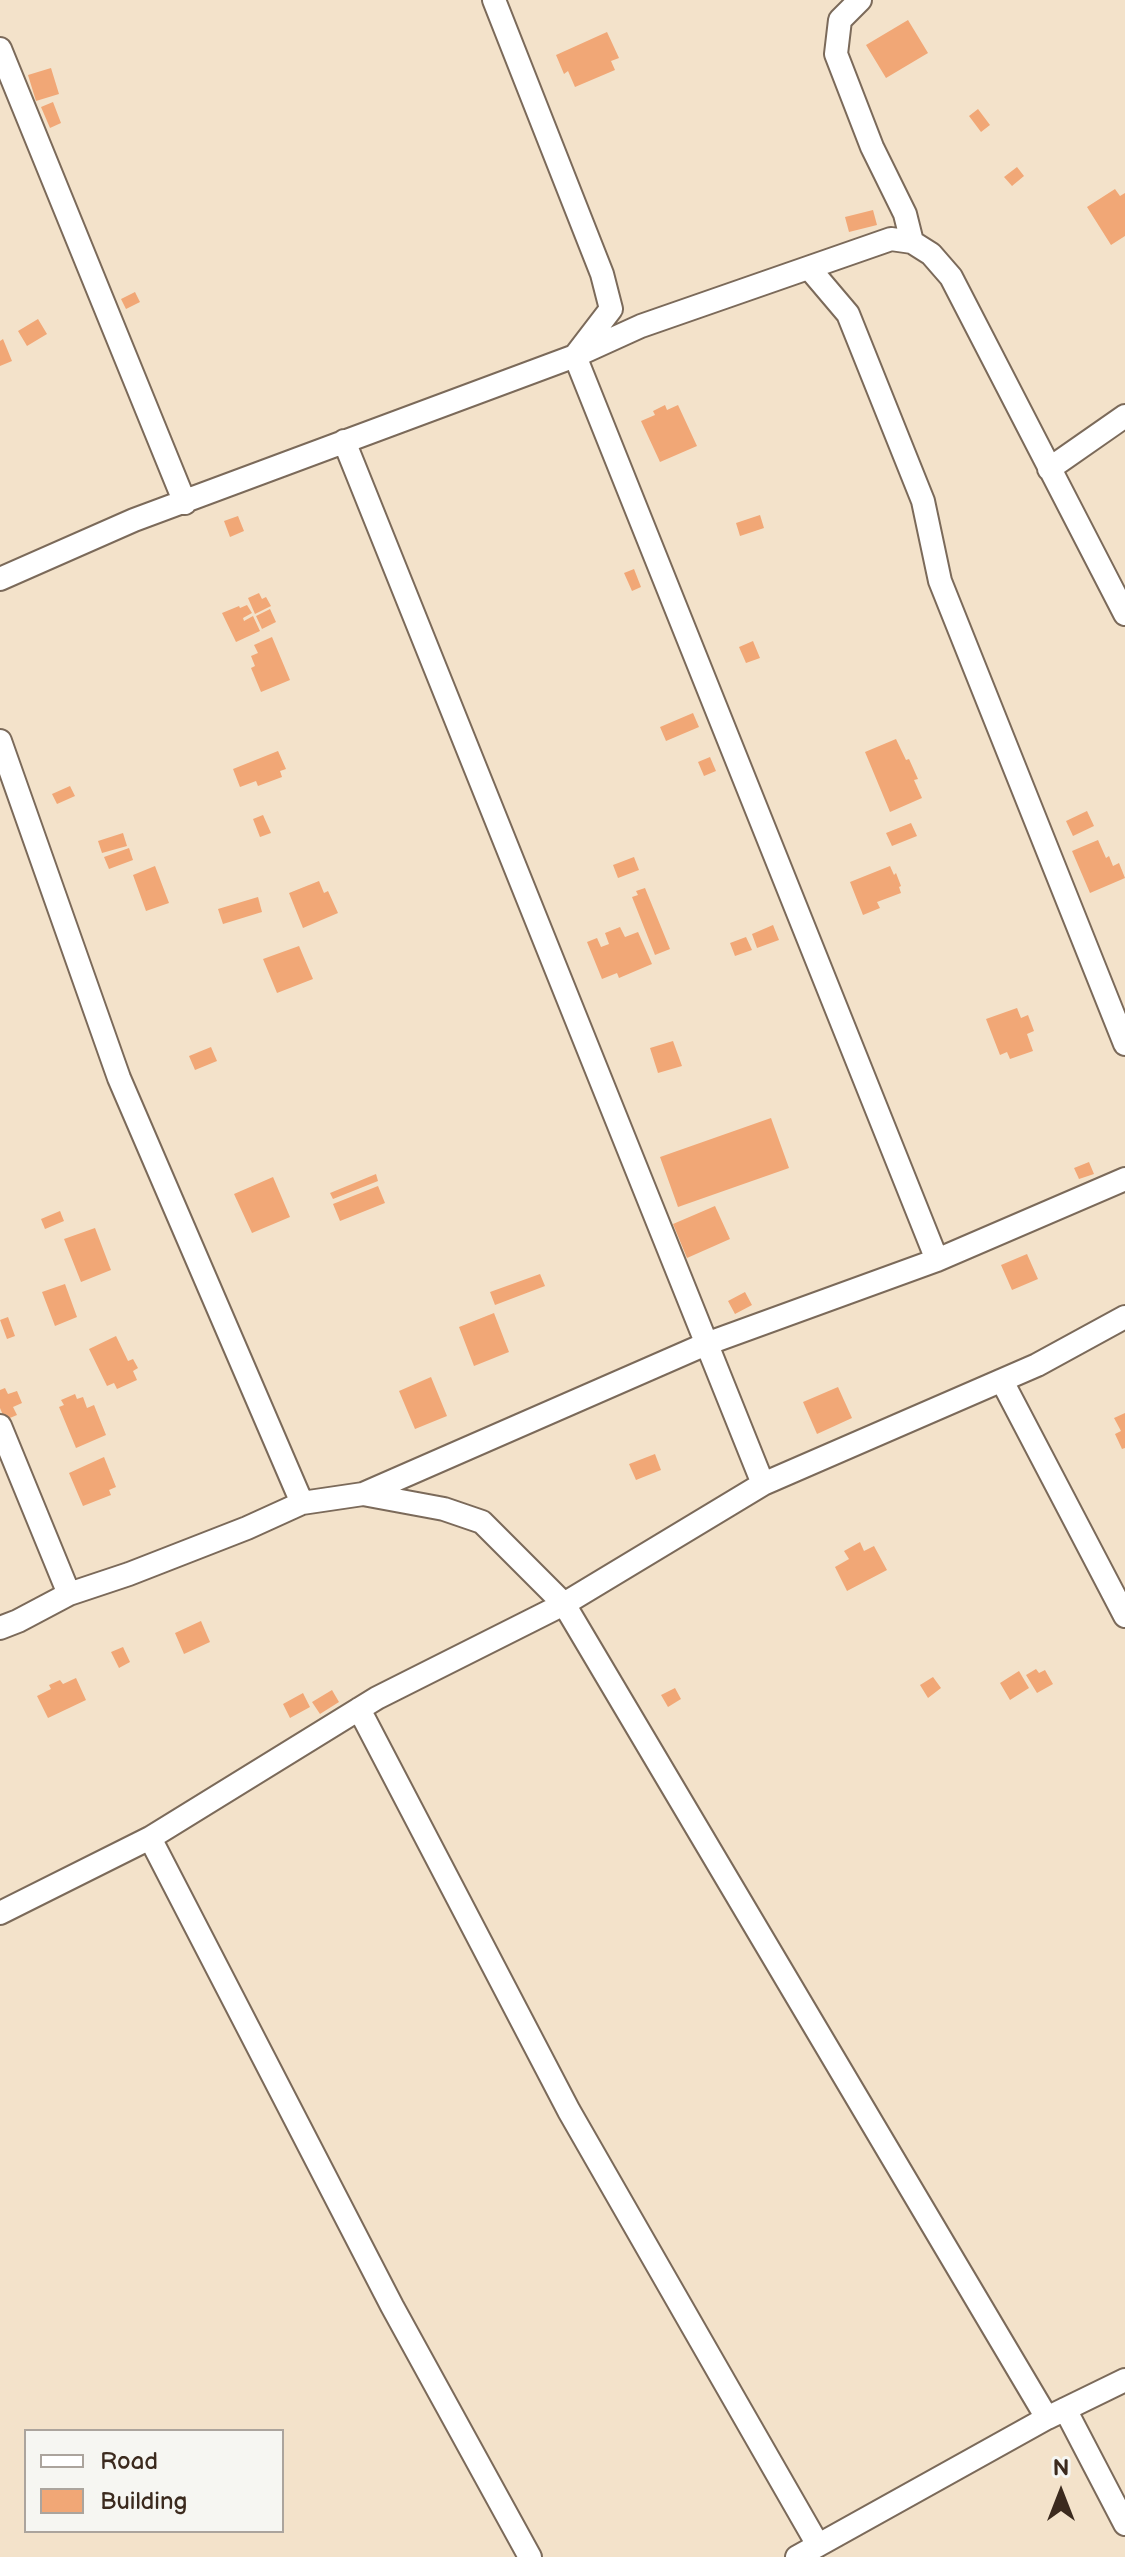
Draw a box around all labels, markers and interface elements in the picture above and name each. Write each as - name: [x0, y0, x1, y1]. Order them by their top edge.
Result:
- legend: [24, 2429, 284, 2533]
- text: Road: [100, 2447, 158, 2476]
- north arrow: [1021, 2453, 1101, 2533]
- text: N: [1053, 2455, 1069, 2482]
- text: Building: [100, 2487, 187, 2516]

